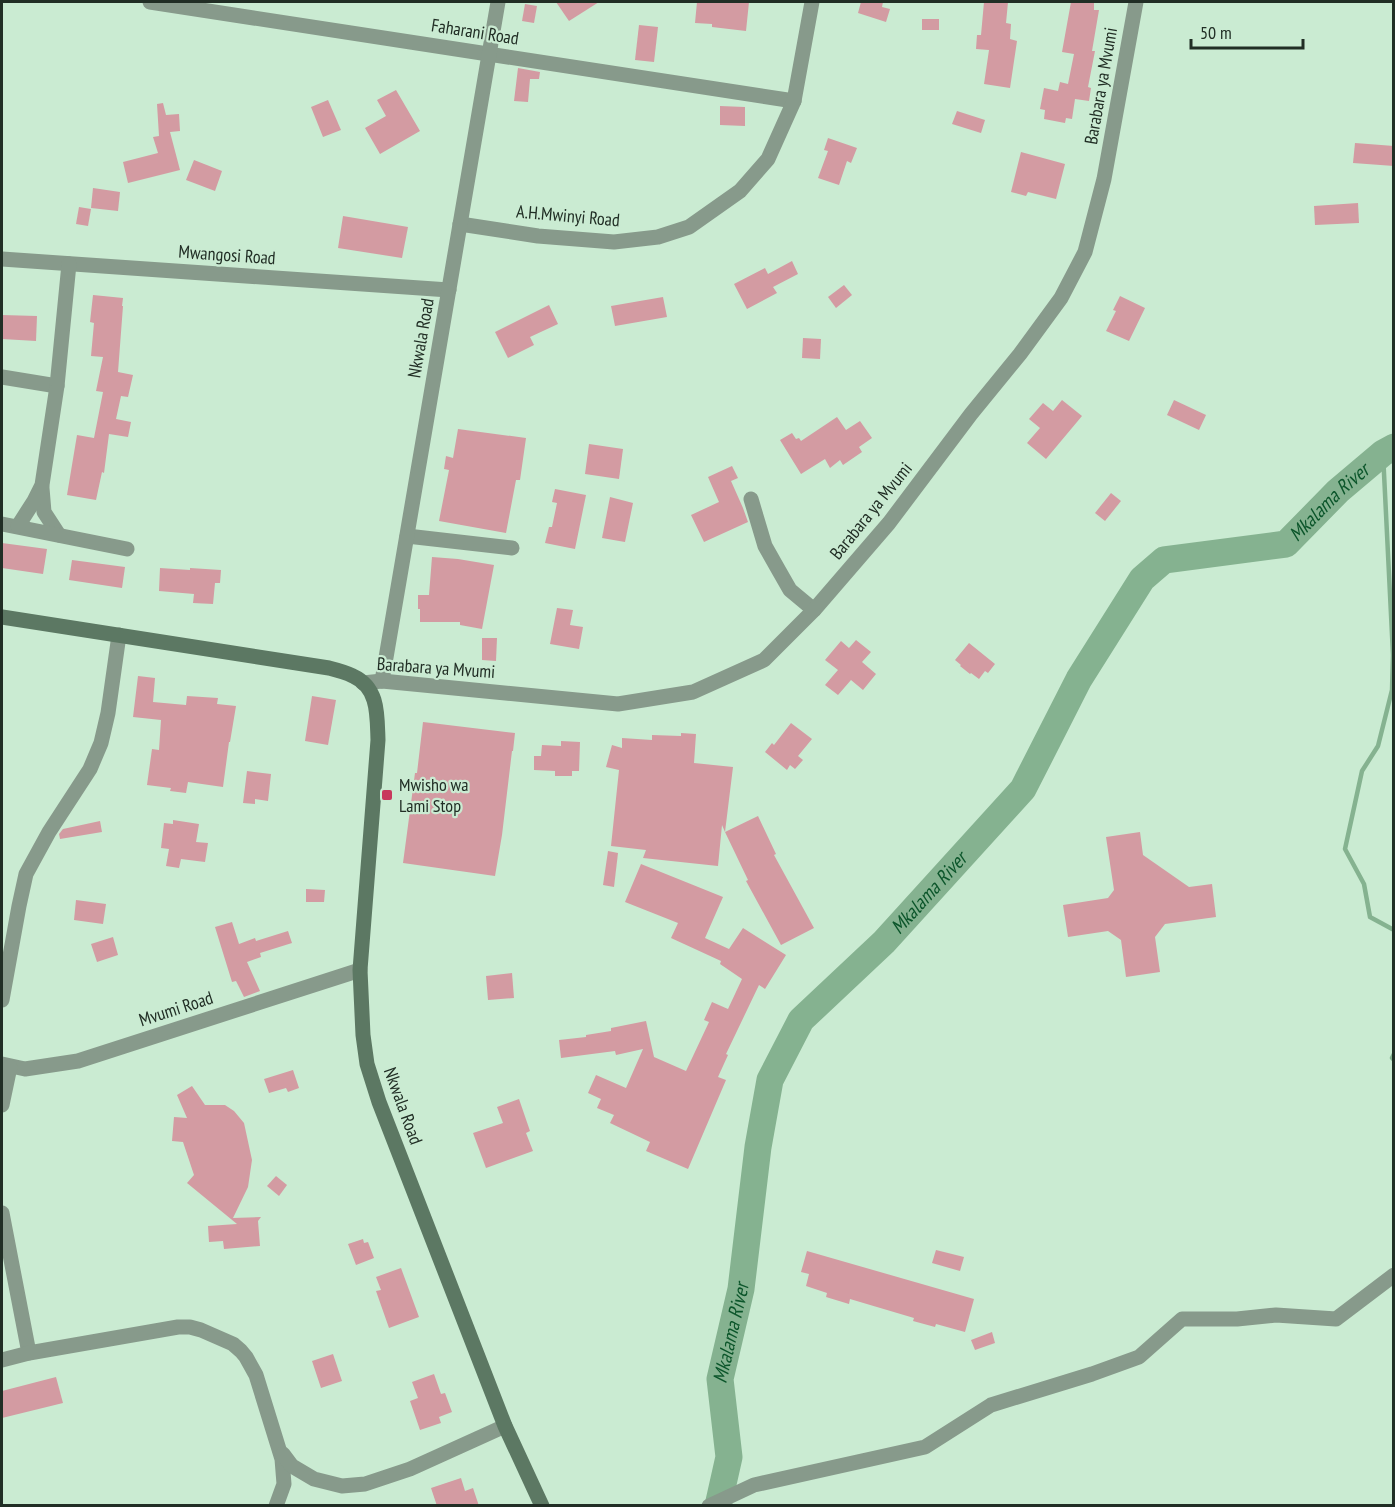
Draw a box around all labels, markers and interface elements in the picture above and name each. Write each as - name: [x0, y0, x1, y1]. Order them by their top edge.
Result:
- scale bar: [1191, 12, 1304, 50]
- street label: Faharani Road: [430, 13, 520, 50]
- text: 50 m: [1200, 21, 1232, 44]
- street label: Barabara ya Mvumi: [1079, 26, 1122, 146]
- street label: A.H.Mwinyi Road: [515, 200, 621, 231]
- street label: Mwangosi Road: [178, 240, 276, 269]
- street label: Nkwala Road: [402, 296, 439, 380]
- water label: Mkalama River: [1283, 456, 1376, 547]
- street label: Barabara ya Mvumi: [824, 457, 917, 564]
- street label: Barabara ya Mvumi: [376, 652, 496, 683]
- place label: Mwisho wa Lami Stop: [399, 773, 468, 817]
- marker: Mwisho wa Lami Stop: [380, 788, 394, 802]
- water label: Mkalama River: [885, 845, 974, 939]
- street label: Mvumi Road: [136, 986, 216, 1031]
- street label: Nkwala Road: [379, 1064, 428, 1148]
- water label: Mkalama River: [706, 1279, 755, 1386]

